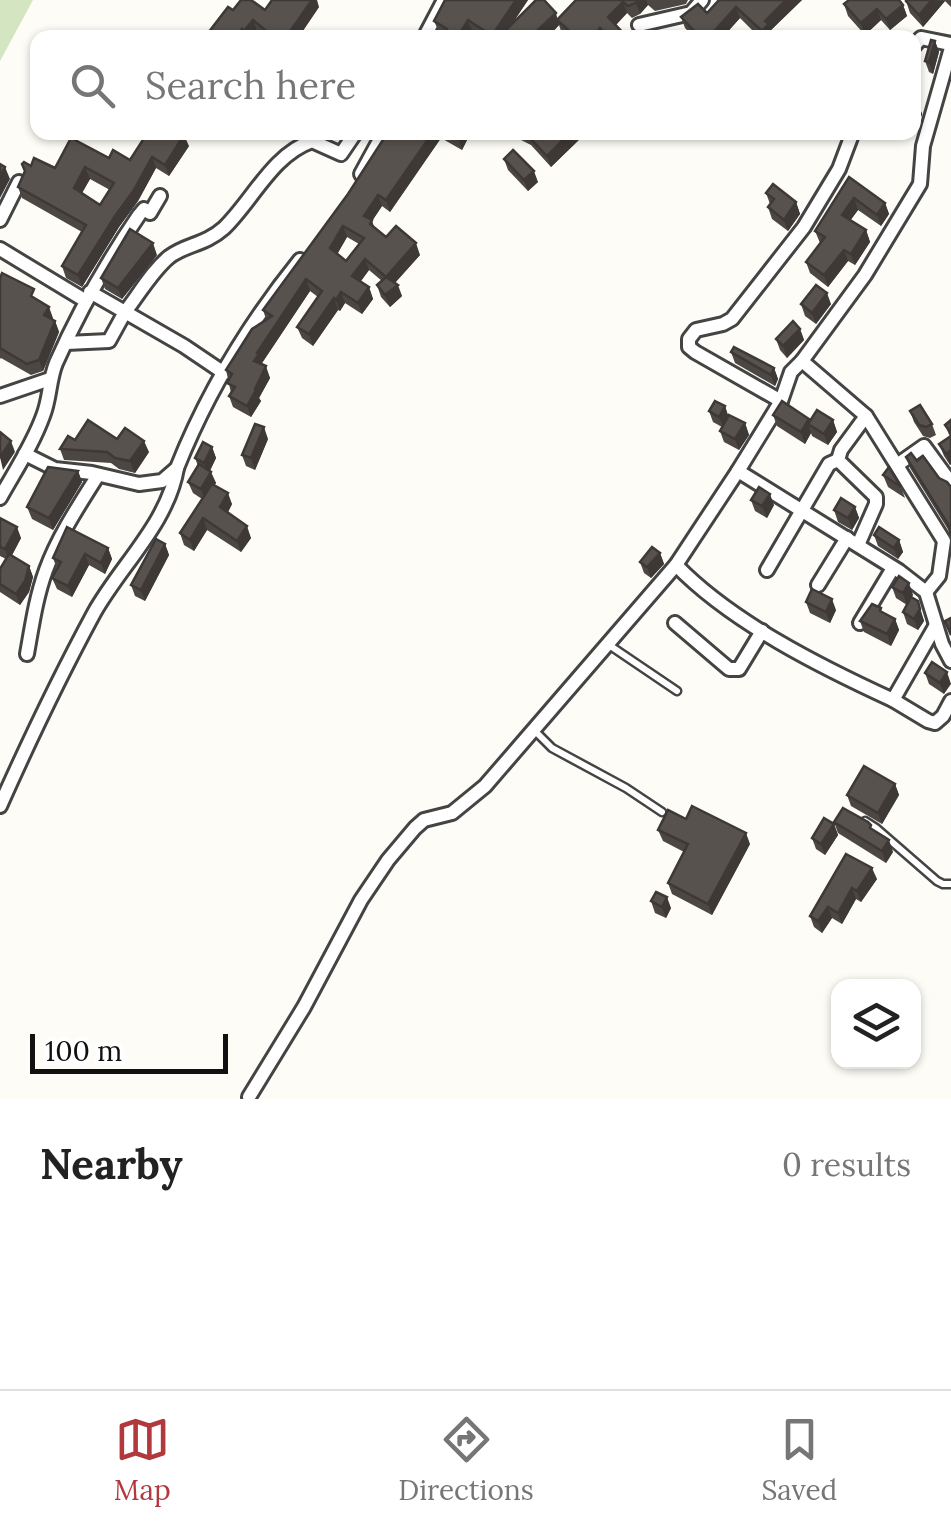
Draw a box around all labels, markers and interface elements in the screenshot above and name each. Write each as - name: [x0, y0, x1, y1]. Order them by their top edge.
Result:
- search box: [30, 30, 921, 140]
- icon: search: [65, 58, 120, 113]
- text: Search here: [145, 61, 356, 109]
- map controls: [831, 979, 921, 1069]
- button: layers: [831, 979, 921, 1069]
- scale bar: [30, 1029, 228, 1074]
- text: 100 m: [45, 1033, 122, 1069]
- text: Nearby: [40, 1137, 183, 1191]
- text: 0 results: [782, 1144, 911, 1185]
- tab: Map: [114, 1412, 171, 1508]
- tab: Directions: [398, 1412, 534, 1508]
- tab: Saved: [761, 1412, 837, 1508]

